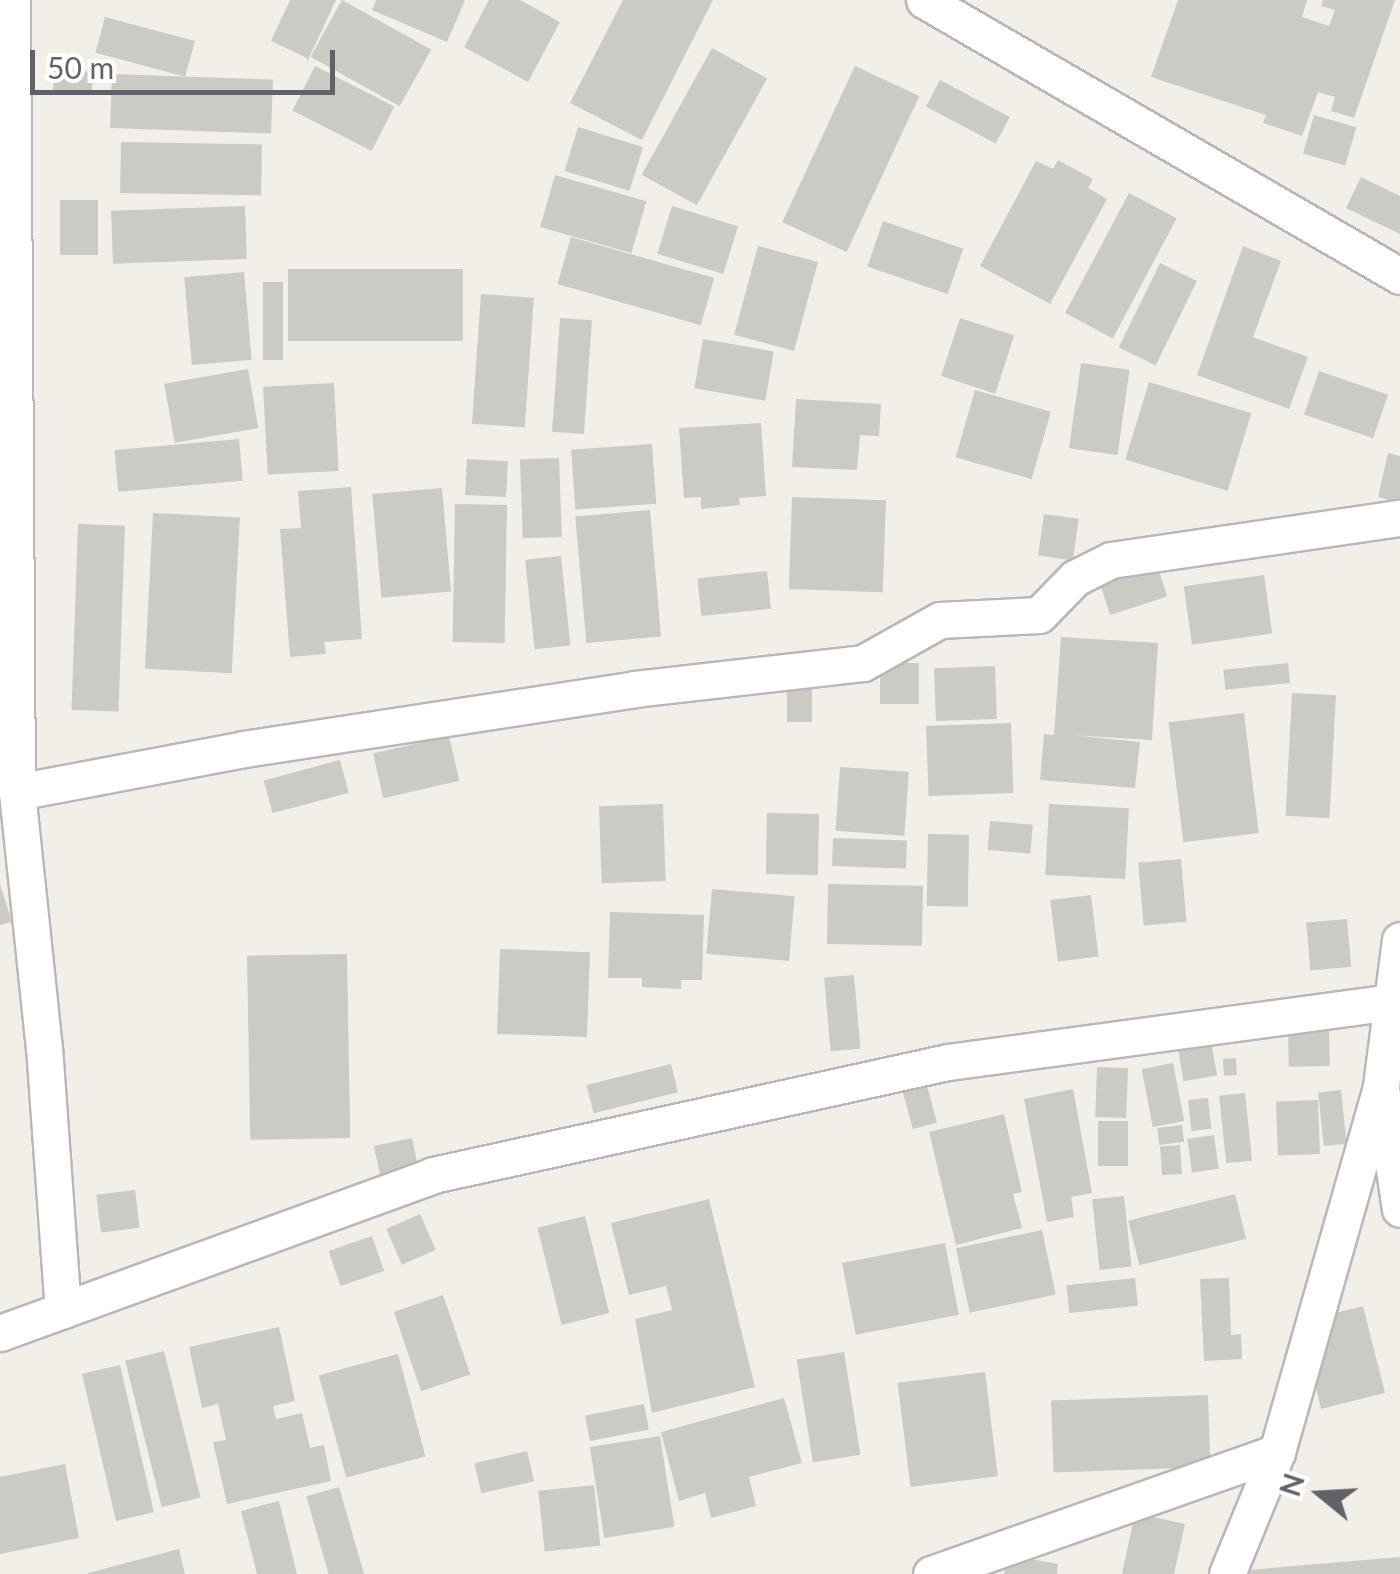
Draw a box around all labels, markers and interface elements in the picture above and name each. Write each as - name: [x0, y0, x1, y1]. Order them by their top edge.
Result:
- scale bar: [35, 30, 340, 92]
- text: 50 m: [47, 49, 114, 85]
- north arrow: [1270, 1444, 1370, 1544]
- text: N: [1272, 1469, 1311, 1500]

